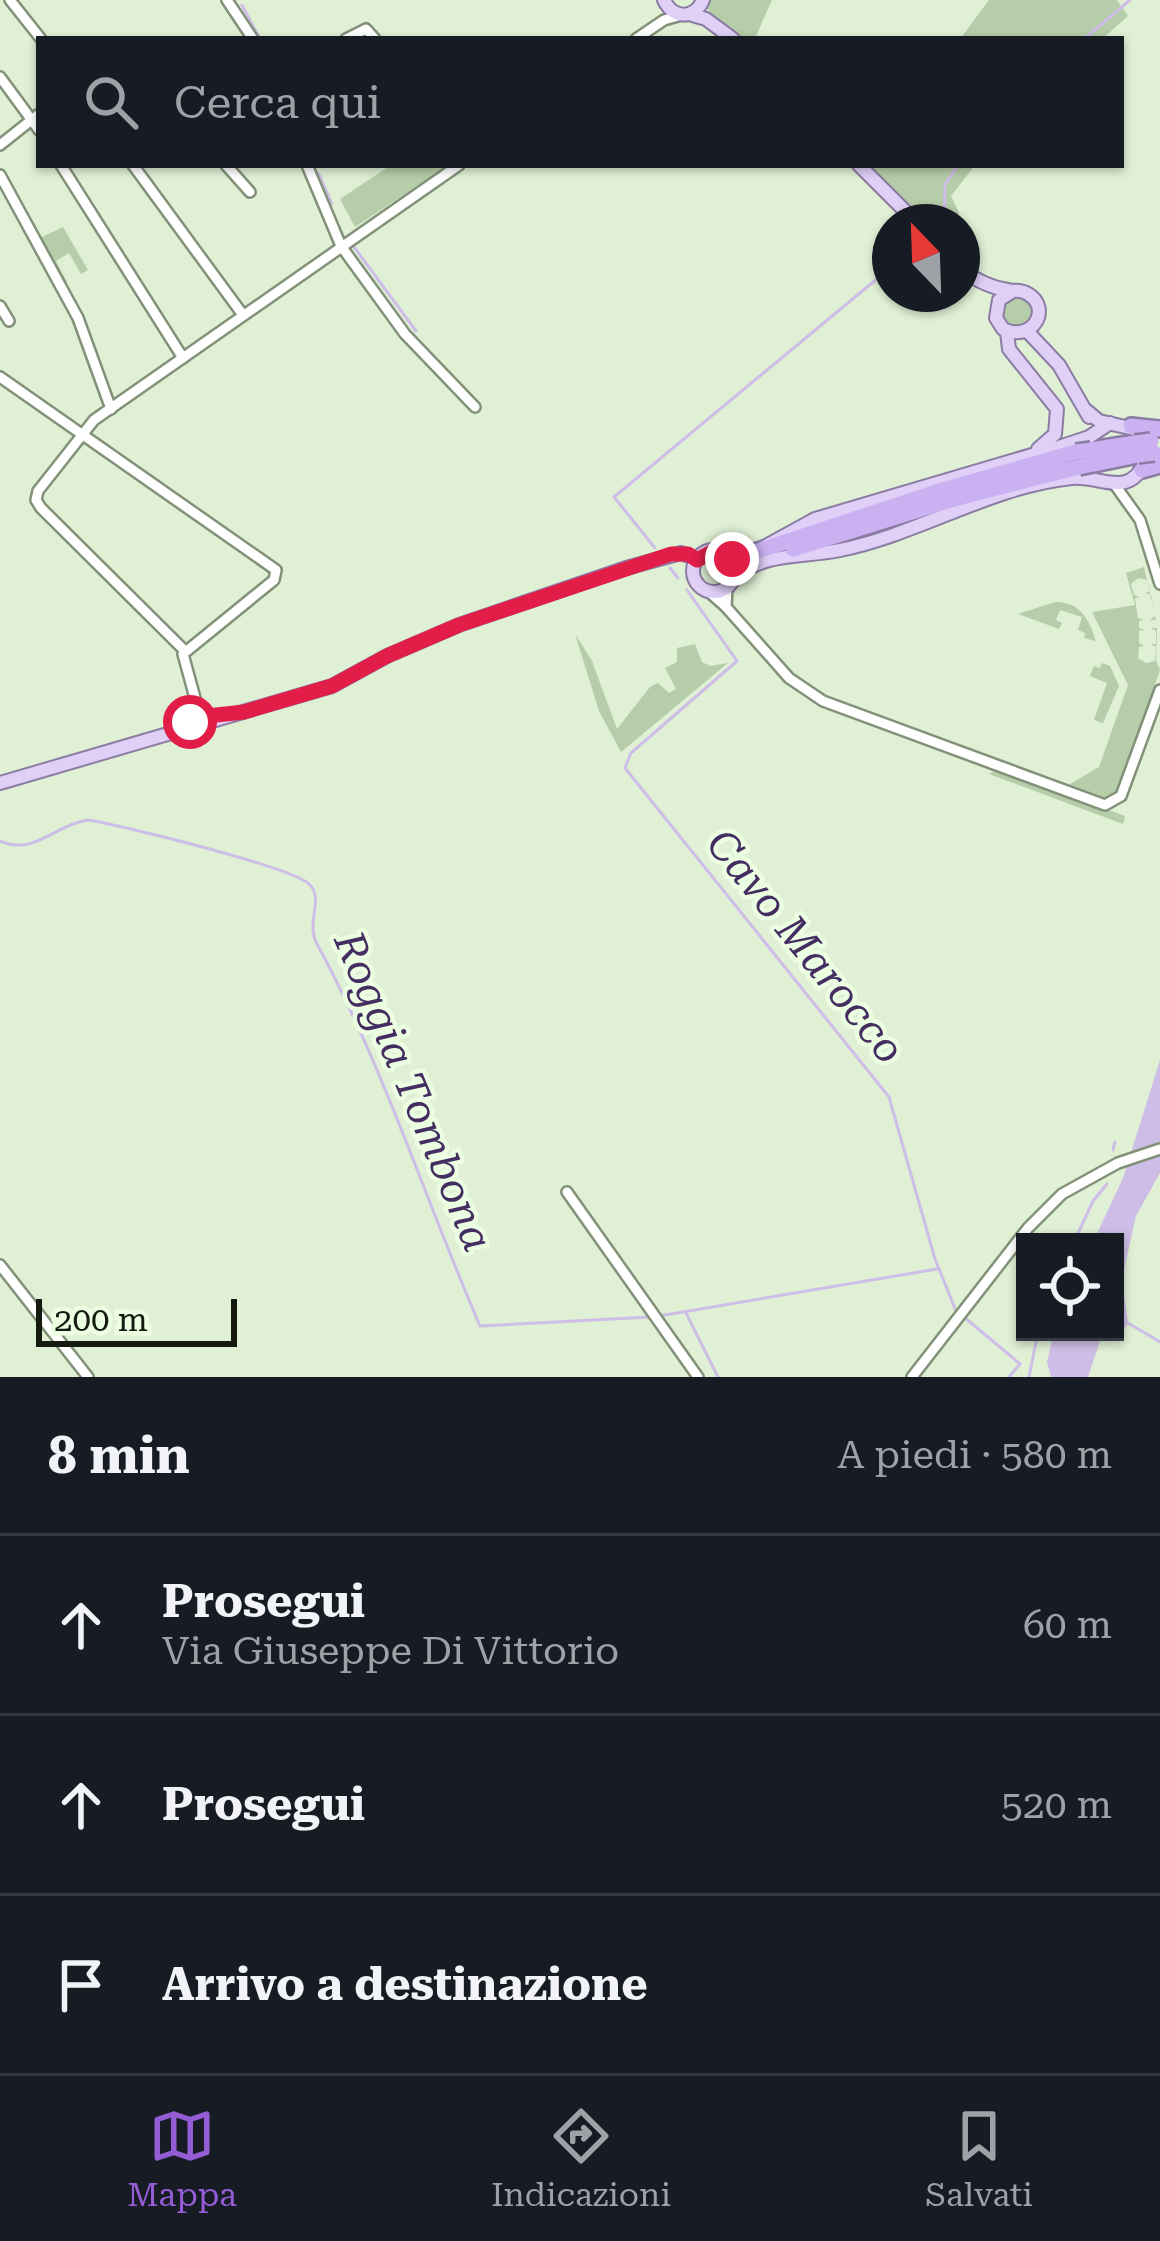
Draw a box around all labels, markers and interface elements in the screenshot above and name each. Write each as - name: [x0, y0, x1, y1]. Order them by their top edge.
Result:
- search box: [36, 36, 1124, 168]
- icon: search: [78, 69, 144, 135]
- text: Cerca qui: [174, 76, 381, 129]
- north arrow: [872, 204, 980, 312]
- route end: [705, 532, 759, 586]
- route start: [163, 695, 217, 749]
- water label: Cavo Marocco: [697, 820, 915, 1073]
- water label: Roggia Tombona: [324, 923, 503, 1258]
- map controls: [1016, 1233, 1124, 1341]
- button: locate: [1016, 1233, 1124, 1341]
- scale bar: [36, 1293, 237, 1346]
- text: 200 m: [54, 1300, 148, 1339]
- text: 8 min: [48, 1426, 190, 1485]
- text: A piedi · 580 m: [837, 1432, 1112, 1478]
- text: Prosegui: [162, 1575, 365, 1628]
- icon: ahead: [48, 1592, 114, 1658]
- text: 60 m: [1023, 1602, 1112, 1648]
- text: Via Giuseppe Di Vittorio: [162, 1628, 619, 1674]
- icon: ahead: [48, 1772, 114, 1838]
- text: Prosegui: [162, 1778, 365, 1831]
- text: 520 m: [1001, 1782, 1112, 1828]
- icon: arrive: [48, 1952, 114, 2018]
- text: Arrivo a destinazione: [162, 1958, 648, 2011]
- tab: Mappa: [127, 2103, 237, 2214]
- tab: Indicazioni: [491, 2103, 671, 2214]
- tab: Salvati: [925, 2103, 1033, 2214]

